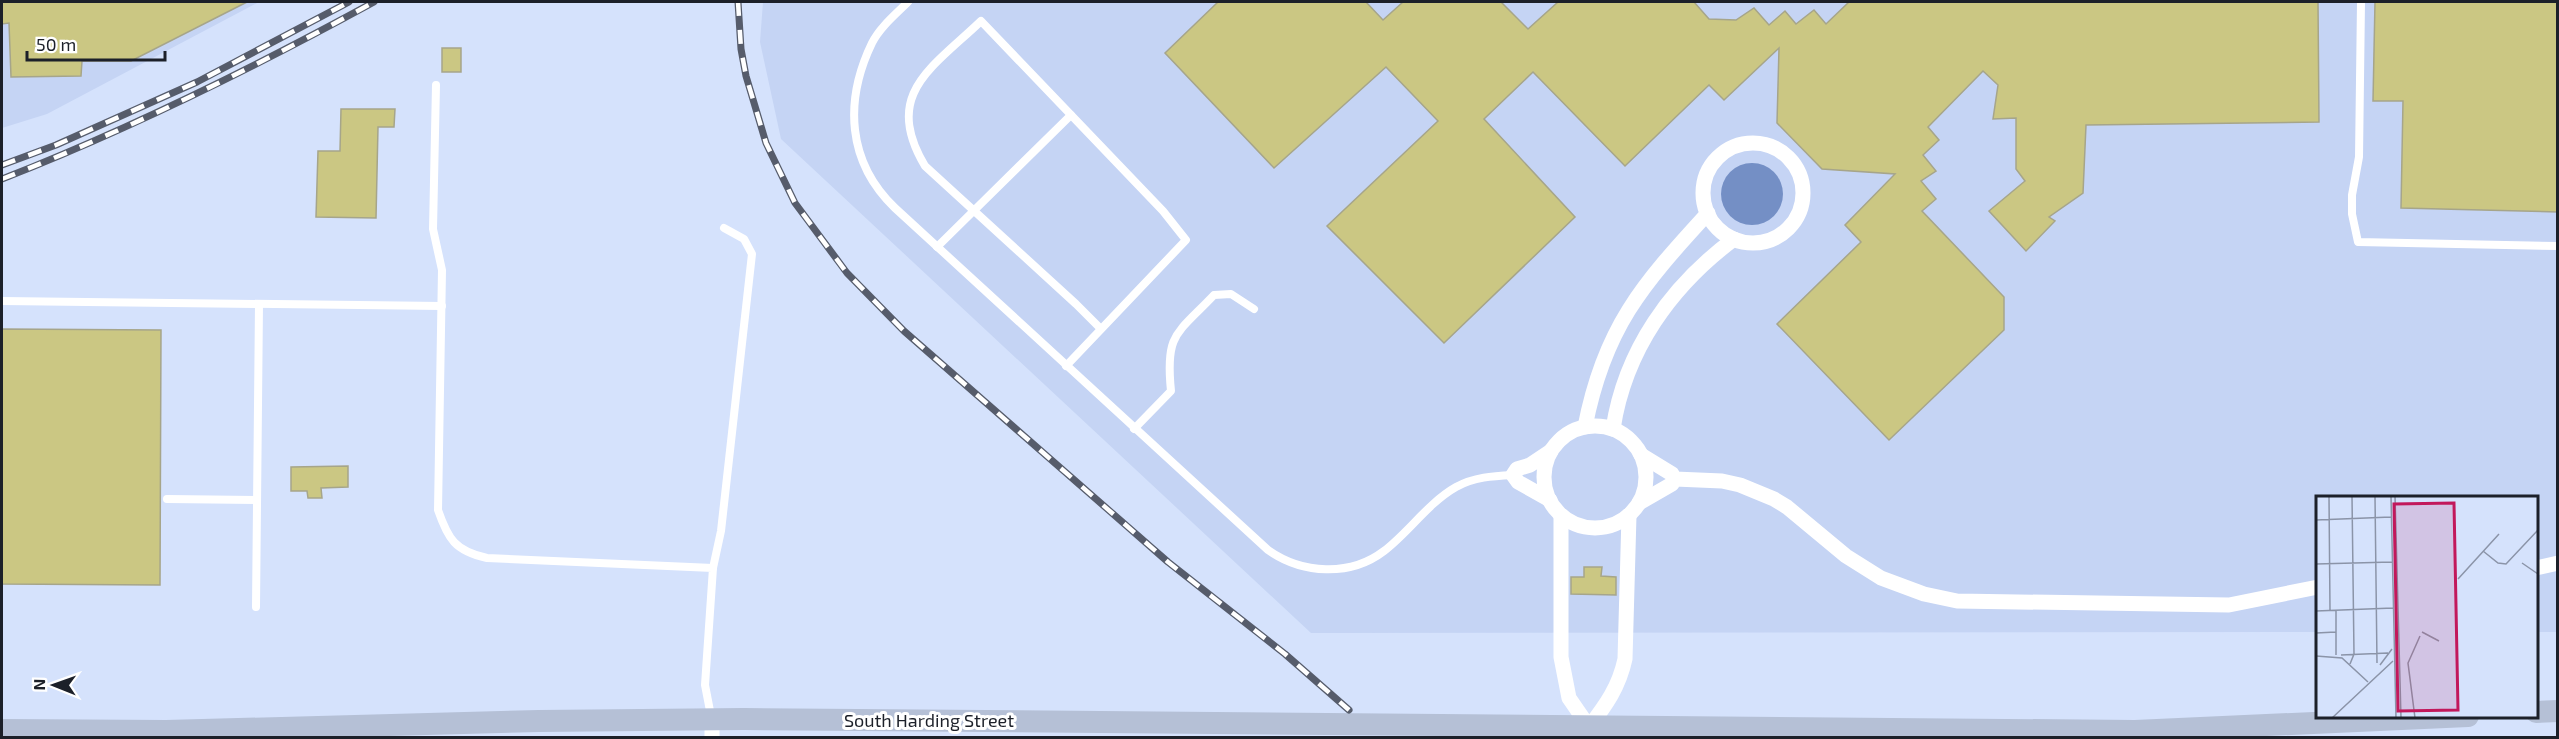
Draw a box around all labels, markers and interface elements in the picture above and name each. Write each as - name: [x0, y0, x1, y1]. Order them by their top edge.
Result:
- scale bar: [27, 24, 165, 62]
- text: 50 m: [36, 33, 76, 55]
- inset map: [2316, 496, 2538, 718]
- north arrow: [24, 655, 84, 715]
- text: N: [29, 679, 48, 691]
- street label: South Harding Street: [844, 709, 1014, 731]

